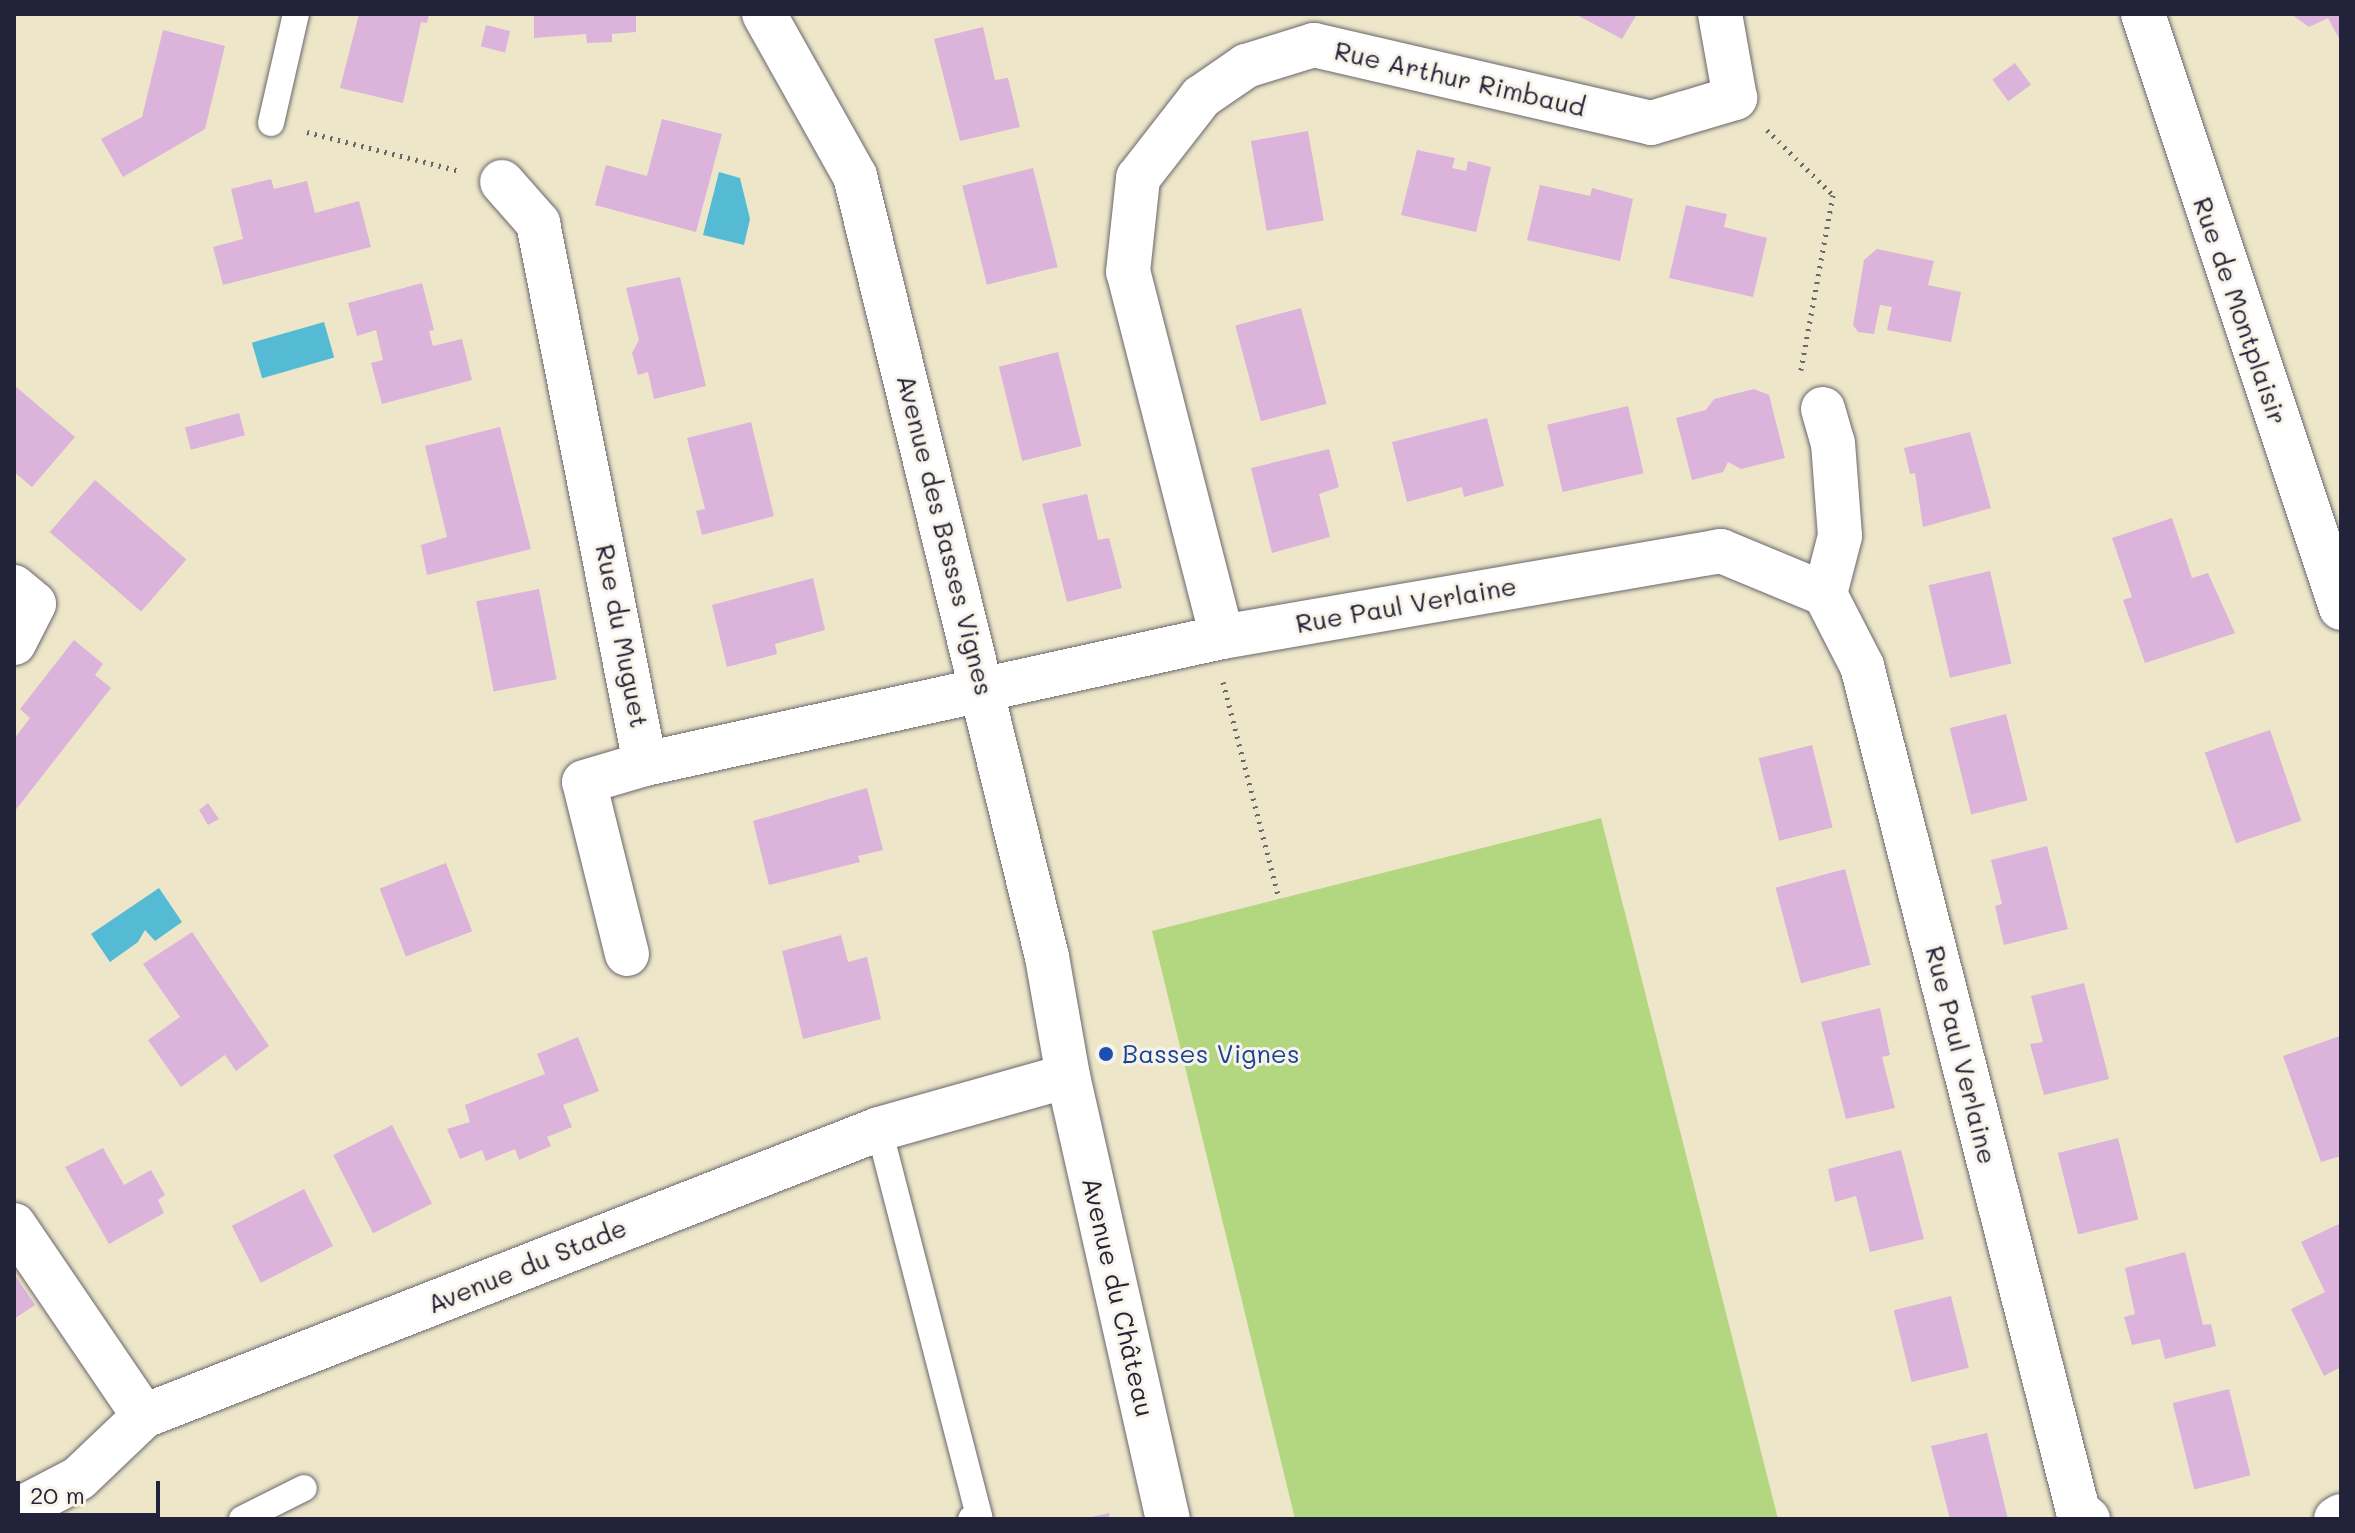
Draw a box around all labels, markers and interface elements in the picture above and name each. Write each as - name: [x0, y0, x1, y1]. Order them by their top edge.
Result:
- street label: Rue Arthur Rimbaud: [1331, 35, 1589, 123]
- street label: Rue de Montplaisir: [2186, 193, 2294, 429]
- street label: Avenue des Basses Vignes: [890, 371, 1000, 699]
- street label: Rue du Muguet: [589, 542, 655, 730]
- street label: Rue Paul Verlaine: [1293, 570, 1519, 640]
- street label: Rue Paul Verlaine: [1919, 943, 2003, 1167]
- place label: Basses Vignes: [1122, 1038, 1300, 1070]
- marker: Basses Vignes: [1097, 1045, 1115, 1063]
- street label: Avenue du Château: [1075, 1174, 1161, 1420]
- street label: Avenue du Stade: [423, 1212, 631, 1320]
- scale bar: [20, 1465, 164, 1515]
- text: 20 m: [30, 1479, 85, 1510]

